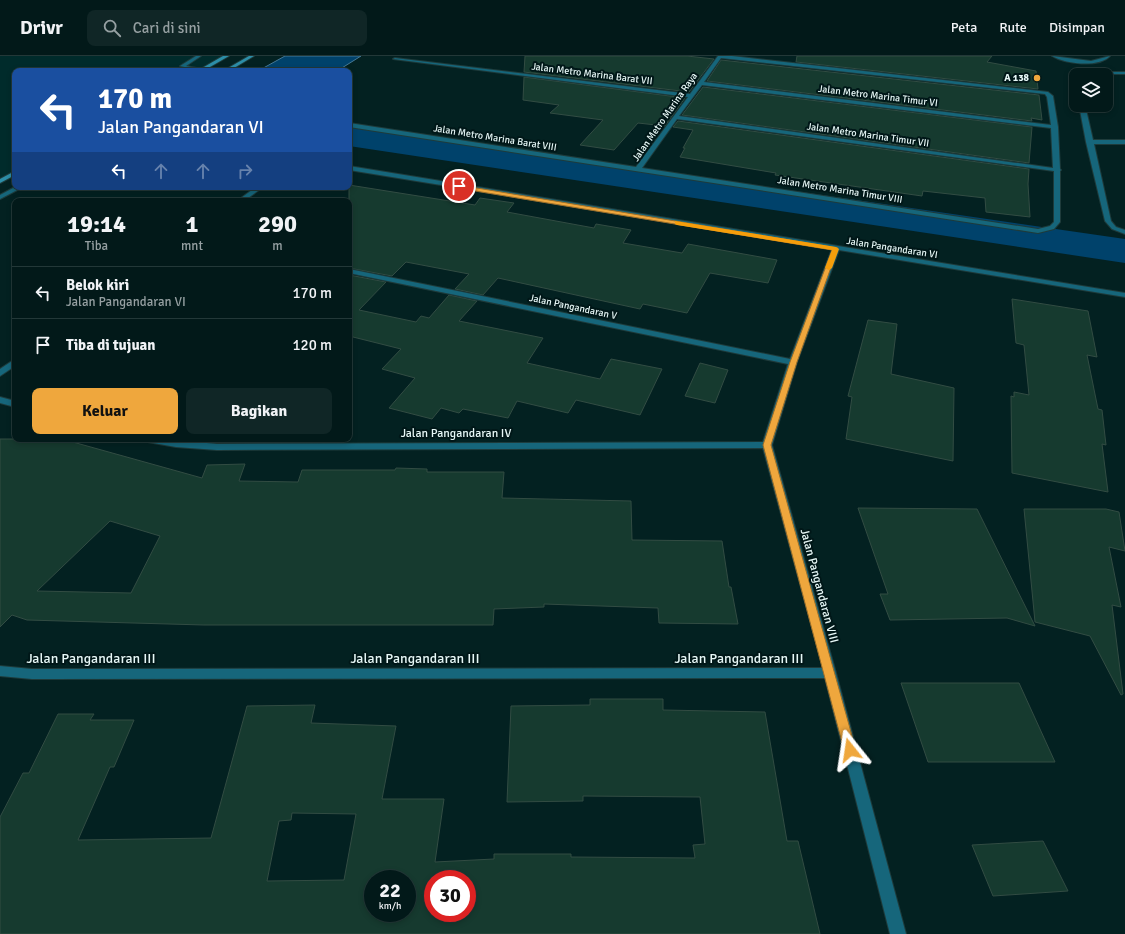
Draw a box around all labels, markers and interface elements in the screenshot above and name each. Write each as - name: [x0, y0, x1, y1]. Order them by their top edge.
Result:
- search box: [87, 10, 367, 46]
- text: Drivr: [20, 16, 63, 40]
- icon: search: [101, 17, 123, 39]
- text: Cari di sini: [133, 19, 201, 37]
- text: Peta: [951, 19, 977, 36]
- text: Rute: [999, 19, 1027, 36]
- text: Disimpan: [1049, 19, 1105, 36]
- street label: Jalan Metro Marina Barat VII: [531, 61, 653, 87]
- map controls: [1069, 68, 1113, 112]
- button: layers: [1069, 68, 1113, 112]
- street label: Jalan Metro Marina Raya: [630, 70, 700, 164]
- place label: A 138: [1004, 72, 1030, 84]
- marker: A 138: [1032, 73, 1042, 83]
- text: 170 m: [98, 82, 172, 116]
- street label: Jalan Metro Marina Timur VI: [817, 83, 939, 109]
- icon: left: [32, 84, 84, 136]
- text: Jalan Pangandaran VI: [98, 116, 264, 138]
- street label: Jalan Metro Marina Timur VII: [806, 120, 930, 150]
- street label: Jalan Metro Marina Barat VIII: [432, 122, 558, 154]
- icon: left: [108, 160, 130, 182]
- icon: ahead: [150, 160, 172, 182]
- icon: ahead: [192, 160, 214, 182]
- icon: right: [234, 160, 256, 182]
- pin: [442, 169, 476, 203]
- street label: Jalan Metro Marina Timur VIII: [777, 174, 903, 206]
- icon: arrive: [448, 175, 470, 197]
- text: 19:14: [67, 209, 126, 239]
- text: 1: [186, 209, 198, 239]
- text: 290: [258, 209, 297, 239]
- street label: Jalan Pangandaran VI: [846, 235, 938, 261]
- text: Tiba: [85, 238, 108, 254]
- text: mnt: [181, 238, 203, 254]
- text: m: [272, 238, 283, 254]
- text: Belok kiri: [66, 276, 129, 294]
- icon: left: [32, 282, 54, 304]
- text: 170 m: [292, 284, 332, 302]
- street label: Jalan Pangandaran V: [528, 292, 618, 322]
- text: Jalan Pangandaran VI: [66, 294, 186, 310]
- icon: arrive: [32, 334, 54, 356]
- text: Tiba di tujuan: [66, 336, 156, 354]
- text: 120 m: [292, 336, 332, 354]
- button: Keluar: [32, 388, 178, 434]
- button: Bagikan: [186, 388, 332, 434]
- street label: Jalan Pangandaran IV: [401, 426, 511, 441]
- street label: Jalan Pangandaran VIII: [797, 527, 841, 645]
- street label: Jalan Pangandaran III: [26, 650, 156, 667]
- street label: Jalan Pangandaran III: [350, 650, 480, 667]
- street label: Jalan Pangandaran III: [674, 650, 804, 667]
- position arrow: [829, 729, 871, 771]
- speed limit sign: 30: [424, 870, 476, 922]
- text: 22: [379, 878, 401, 903]
- text: km/h: [379, 900, 401, 912]

